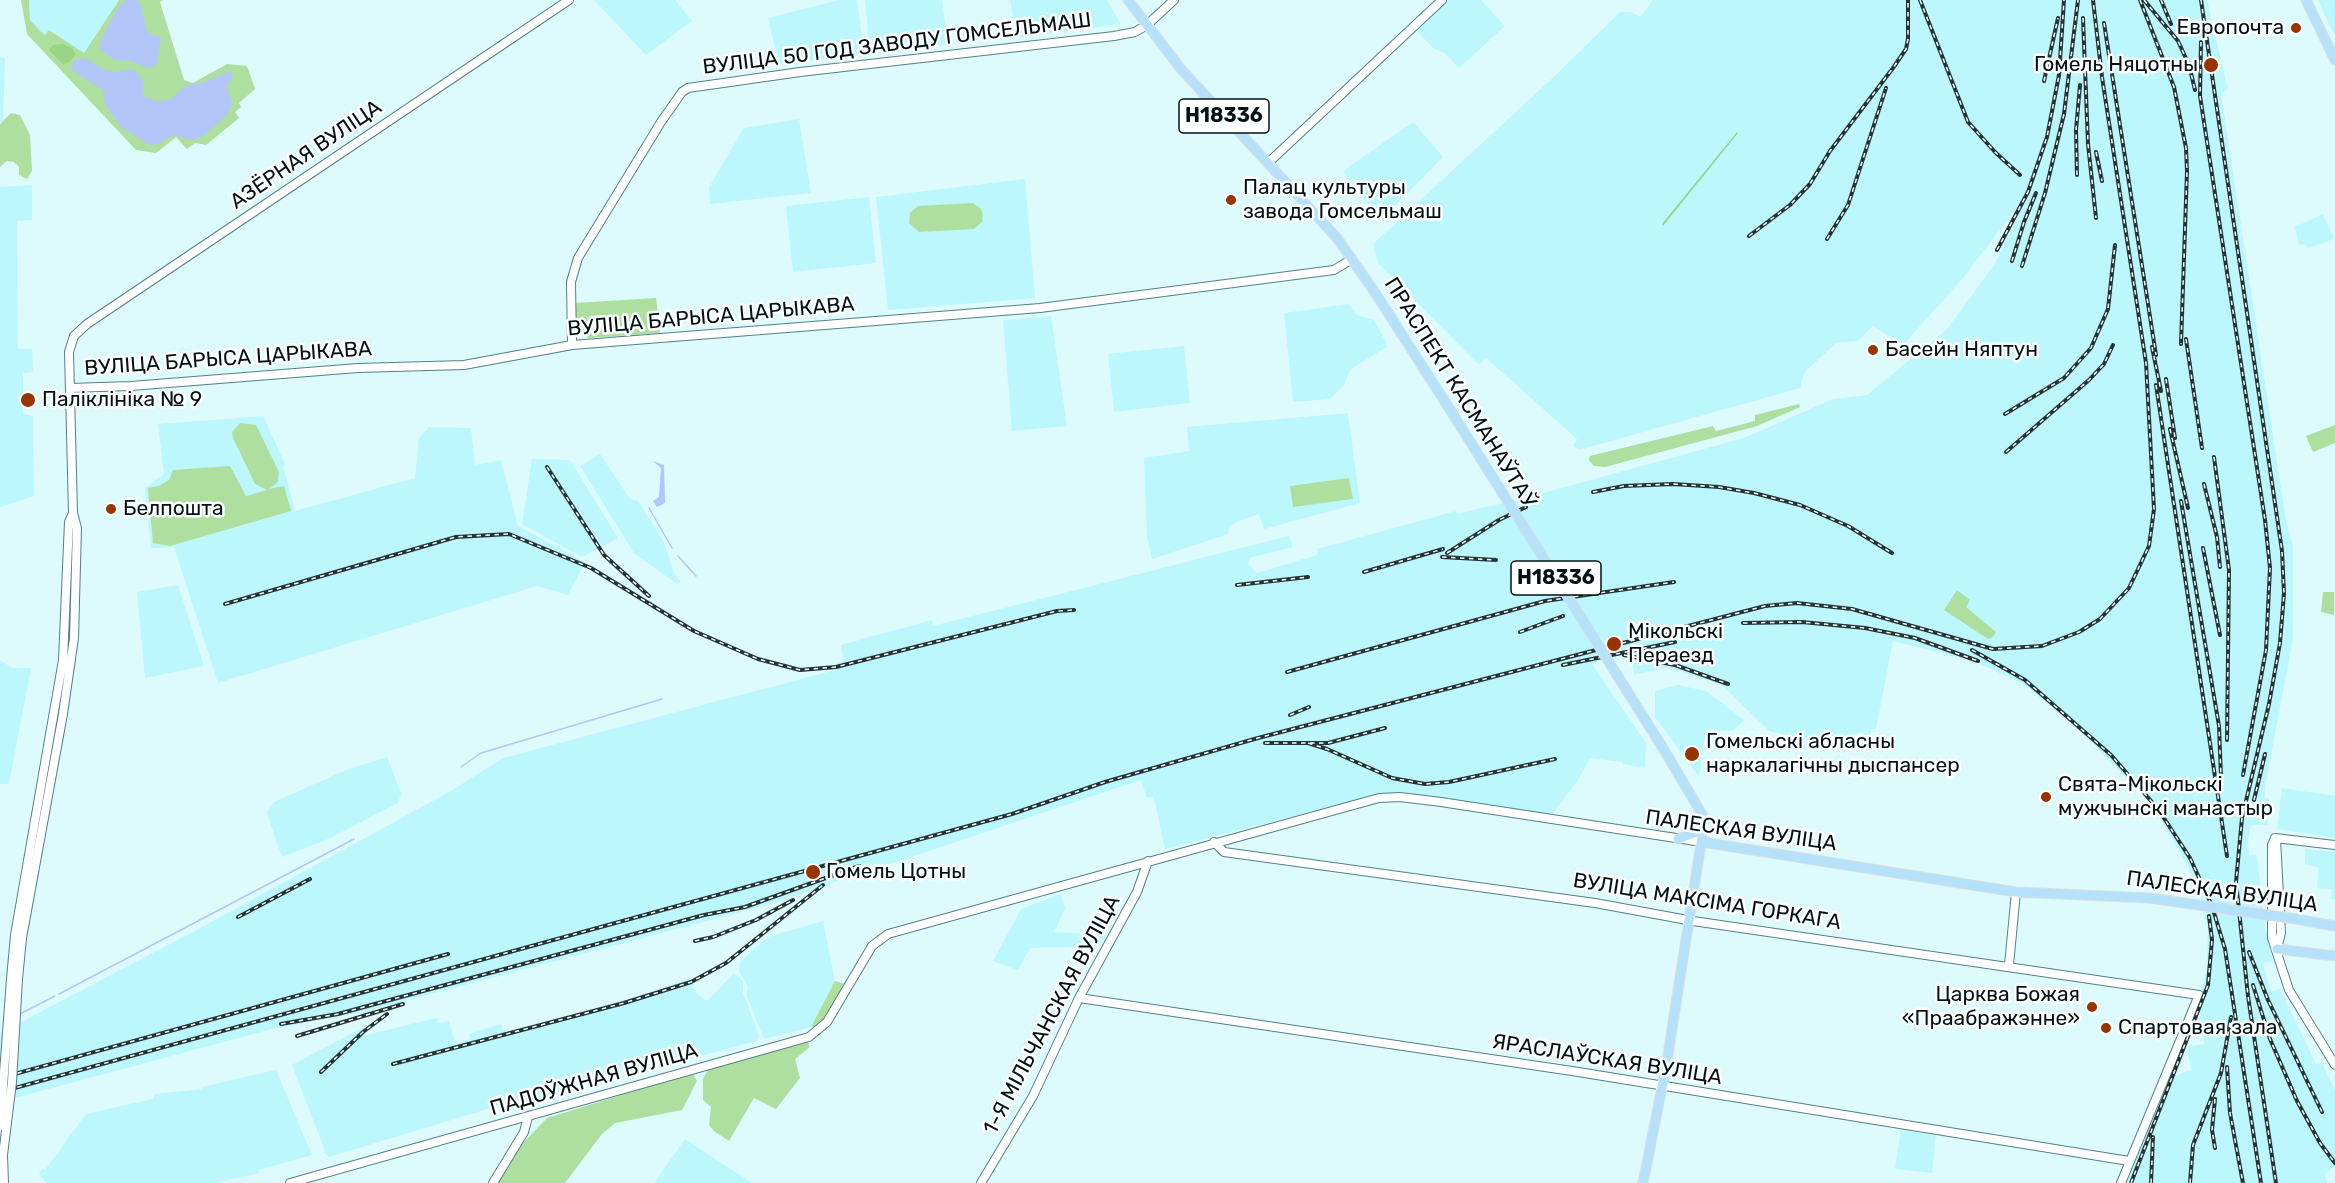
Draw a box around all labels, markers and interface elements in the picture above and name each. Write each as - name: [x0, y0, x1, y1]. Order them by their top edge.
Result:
- street label: ВУЛІЦА 50 ГОД ЗАВОДУ ГОМСЕЛЬМАШ: [701, 8, 1093, 80]
- place label: Европочта: [2177, 15, 2284, 41]
- marker: Европочта: [2289, 21, 2303, 35]
- place label: Гомель Няцотны: [2034, 52, 2198, 78]
- marker: Гомель Няцотны: [2202, 56, 2220, 74]
- street label: АЗЁРНАЯ ВУЛІЦА: [226, 95, 386, 215]
- road number: Н18336: [1179, 99, 1269, 133]
- place label: Палац культуры завода Гомсельмаш: [1243, 175, 1442, 225]
- marker: Палац культуры завода Гомсельмаш: [1224, 193, 1238, 207]
- street label: ПРАСПЕКТ КАСМАНАЎТАЎ: [1378, 273, 1542, 513]
- street label: ВУЛІЦА БАРЫСА ЦАРЫКАВА: [566, 292, 856, 342]
- street label: ВУЛІЦА БАРЫСА ЦАРЫКАВА: [83, 336, 373, 382]
- place label: Басейн Няптун: [1885, 337, 2038, 363]
- marker: Басейн Няптун: [1866, 343, 1880, 357]
- place label: Паліклініка № 9: [42, 387, 202, 413]
- marker: Паліклініка № 9: [19, 391, 37, 409]
- place label: Белпошта: [123, 496, 224, 522]
- marker: Белпошта: [104, 502, 118, 516]
- road number: Н18336: [1511, 561, 1601, 595]
- place label: Мікольскі Пераезд: [1628, 619, 1723, 669]
- marker: Мікольскі Пераезд: [1605, 635, 1623, 653]
- place label: Гомельскі абласны наркалагічны дыспансер: [1706, 729, 1960, 779]
- marker: Гомельскі абласны наркалагічны дыспансер: [1683, 745, 1701, 763]
- place label: Свята-Мікольскі мужчынскі манастыр: [2058, 772, 2273, 822]
- marker: Свята-Мікольскі мужчынскі манастыр: [2039, 790, 2053, 804]
- street label: ПАЛЕСКАЯ ВУЛІЦА: [1644, 805, 1838, 857]
- place label: Гомель Цотны: [826, 859, 966, 885]
- marker: Гомель Цотны: [804, 863, 822, 881]
- street label: ПАЛЕСКАЯ ВУЛІЦА: [2125, 866, 2319, 918]
- street label: ВУЛІЦА МАКСІМА ГОРКАГА: [1571, 868, 1843, 936]
- street label: 1-Я МІЛЬЧАНСКАЯ ВУЛІЦА: [978, 891, 1126, 1139]
- place label: Царква Божая «Праабражэнне»: [1902, 982, 2080, 1032]
- marker: Царква Божая «Праабражэнне»: [2085, 1000, 2099, 1014]
- place label: Спартовая зала: [2118, 1015, 2277, 1041]
- marker: Спартовая зала: [2099, 1021, 2113, 1035]
- street label: ЯРАСЛАЎСКАЯ ВУЛІЦА: [1490, 1029, 1724, 1091]
- street label: ПАДОЎЖНАЯ ВУЛІЦА: [487, 1038, 701, 1122]

